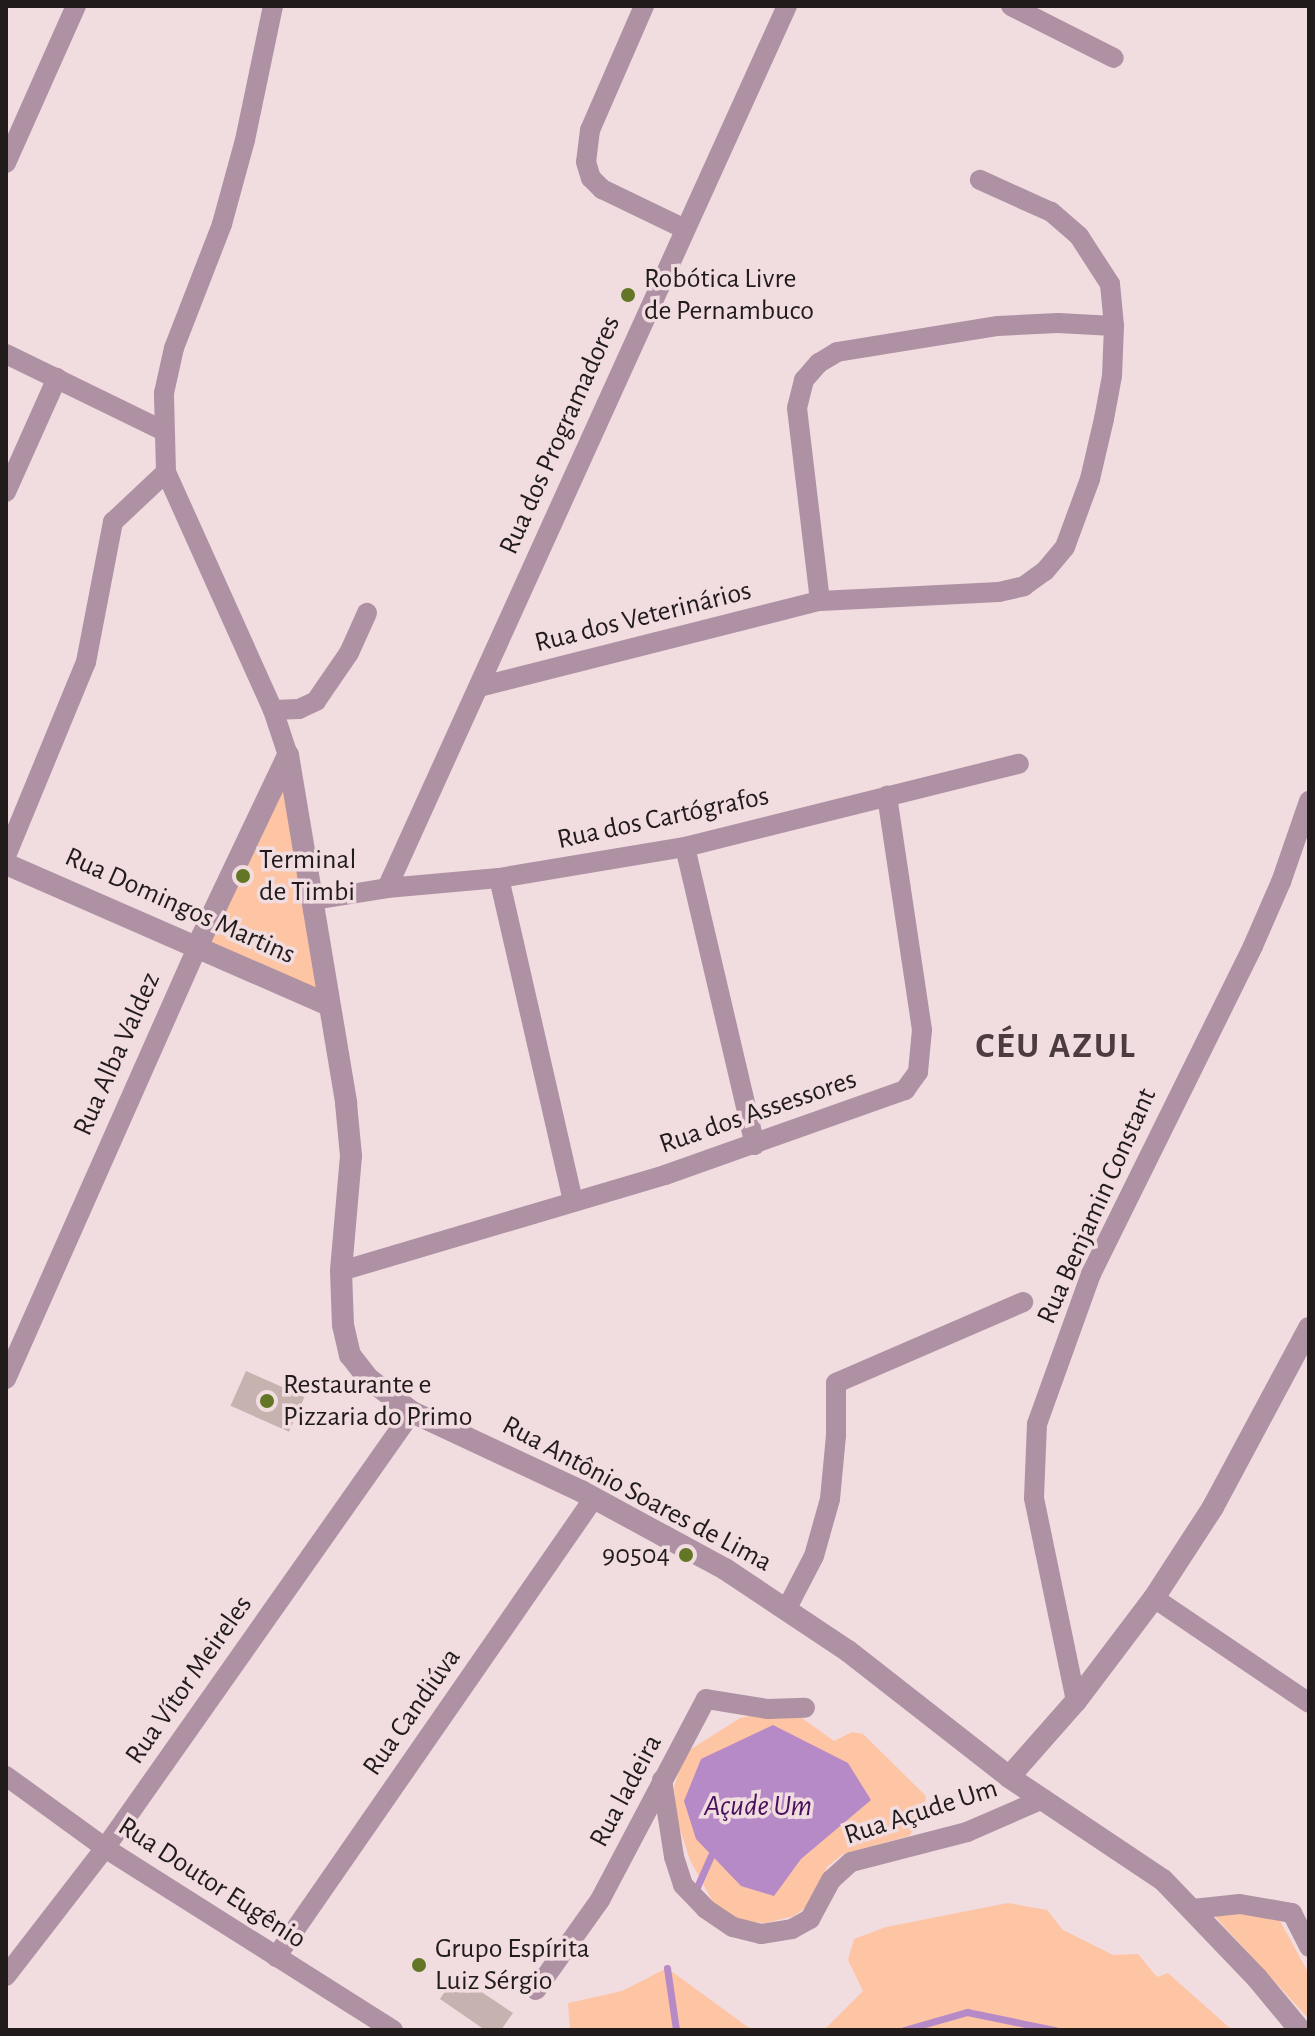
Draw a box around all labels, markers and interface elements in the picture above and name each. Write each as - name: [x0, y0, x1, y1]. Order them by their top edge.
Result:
- place label: Robótica Livre de Pernambuco: [644, 262, 814, 328]
- marker: Robótica Livre de Pernambuco: [619, 286, 637, 304]
- street label: Rua dos Programadores: [492, 311, 628, 559]
- street label: Rua dos Veterinários: [531, 574, 755, 660]
- street label: Rua dos Cartógrafos: [554, 779, 772, 857]
- street label: Rua Domingos Martins: [60, 840, 300, 972]
- place label: Terminal de Timbi: [259, 843, 356, 909]
- marker: Terminal de Timbi: [234, 867, 252, 885]
- street label: Rua Alba Valdez: [66, 967, 168, 1141]
- district label: CÉU AZUL: [975, 1025, 1137, 1069]
- street label: Rua dos Assessores: [655, 1063, 861, 1161]
- street label: Rua Benjamin Constant: [1030, 1083, 1164, 1329]
- place label: Restaurante e Pizzaria do Primo: [283, 1368, 472, 1434]
- marker: Restaurante e Pizzaria do Primo: [258, 1392, 276, 1410]
- street label: Rua Antônio Soares de Lima: [496, 1409, 778, 1579]
- place label: 90504: [602, 1538, 670, 1572]
- marker: 90504: [677, 1546, 695, 1564]
- street label: Rua Vítor Meireles: [118, 1589, 260, 1771]
- street label: Rua Candiúva: [356, 1642, 468, 1782]
- street label: Rua ladeira: [582, 1729, 670, 1853]
- street label: Rua Açude Um: [840, 1771, 1002, 1853]
- water label: Açude Um: [704, 1788, 812, 1824]
- street label: Rua Doutor Eugênio: [112, 1810, 312, 1956]
- place label: Grupo Espírita Luiz Sérgio: [435, 1932, 590, 1998]
- marker: Grupo Espírita Luiz Sérgio: [410, 1956, 428, 1974]

